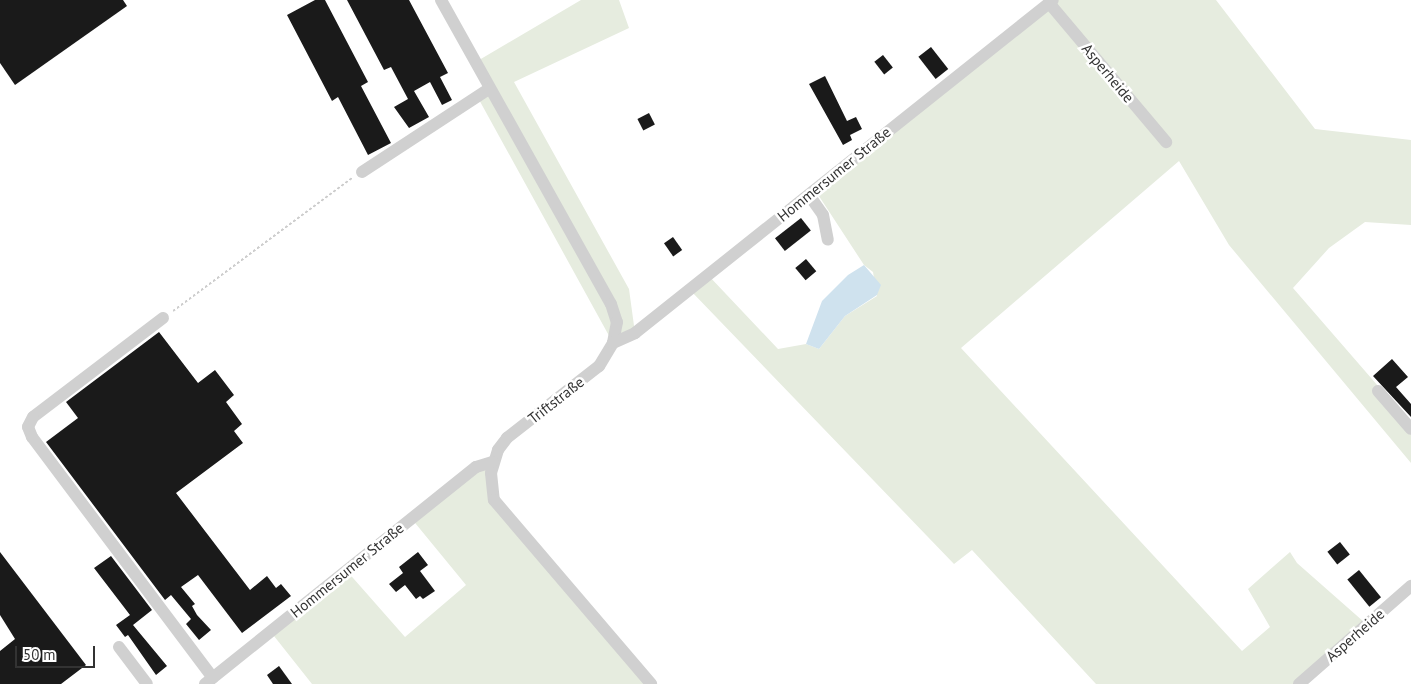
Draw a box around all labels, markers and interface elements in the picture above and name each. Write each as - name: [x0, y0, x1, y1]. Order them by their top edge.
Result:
- street label: Asperheide: [1078, 40, 1138, 106]
- street label: Hommersumer Straße: [774, 123, 894, 225]
- street label: Triftstraße: [524, 373, 588, 427]
- street label: Hommersumer Straße: [287, 519, 407, 621]
- street label: Asperheide: [1322, 605, 1388, 665]
- scale bar: [18, 636, 98, 668]
- text: 50 m: [23, 645, 56, 664]

